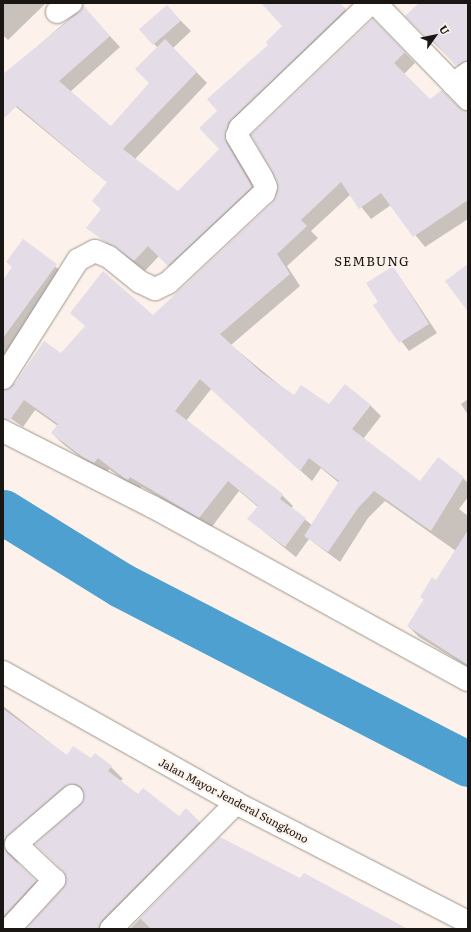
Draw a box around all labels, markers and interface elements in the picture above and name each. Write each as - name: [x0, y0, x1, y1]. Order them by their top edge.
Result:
- north arrow: [415, 16, 455, 56]
- text: U: [436, 21, 454, 37]
- district label: SEMBUNG: [334, 253, 410, 269]
- street label: Jalan Mayor Jenderal Sungkono: [157, 755, 311, 845]

